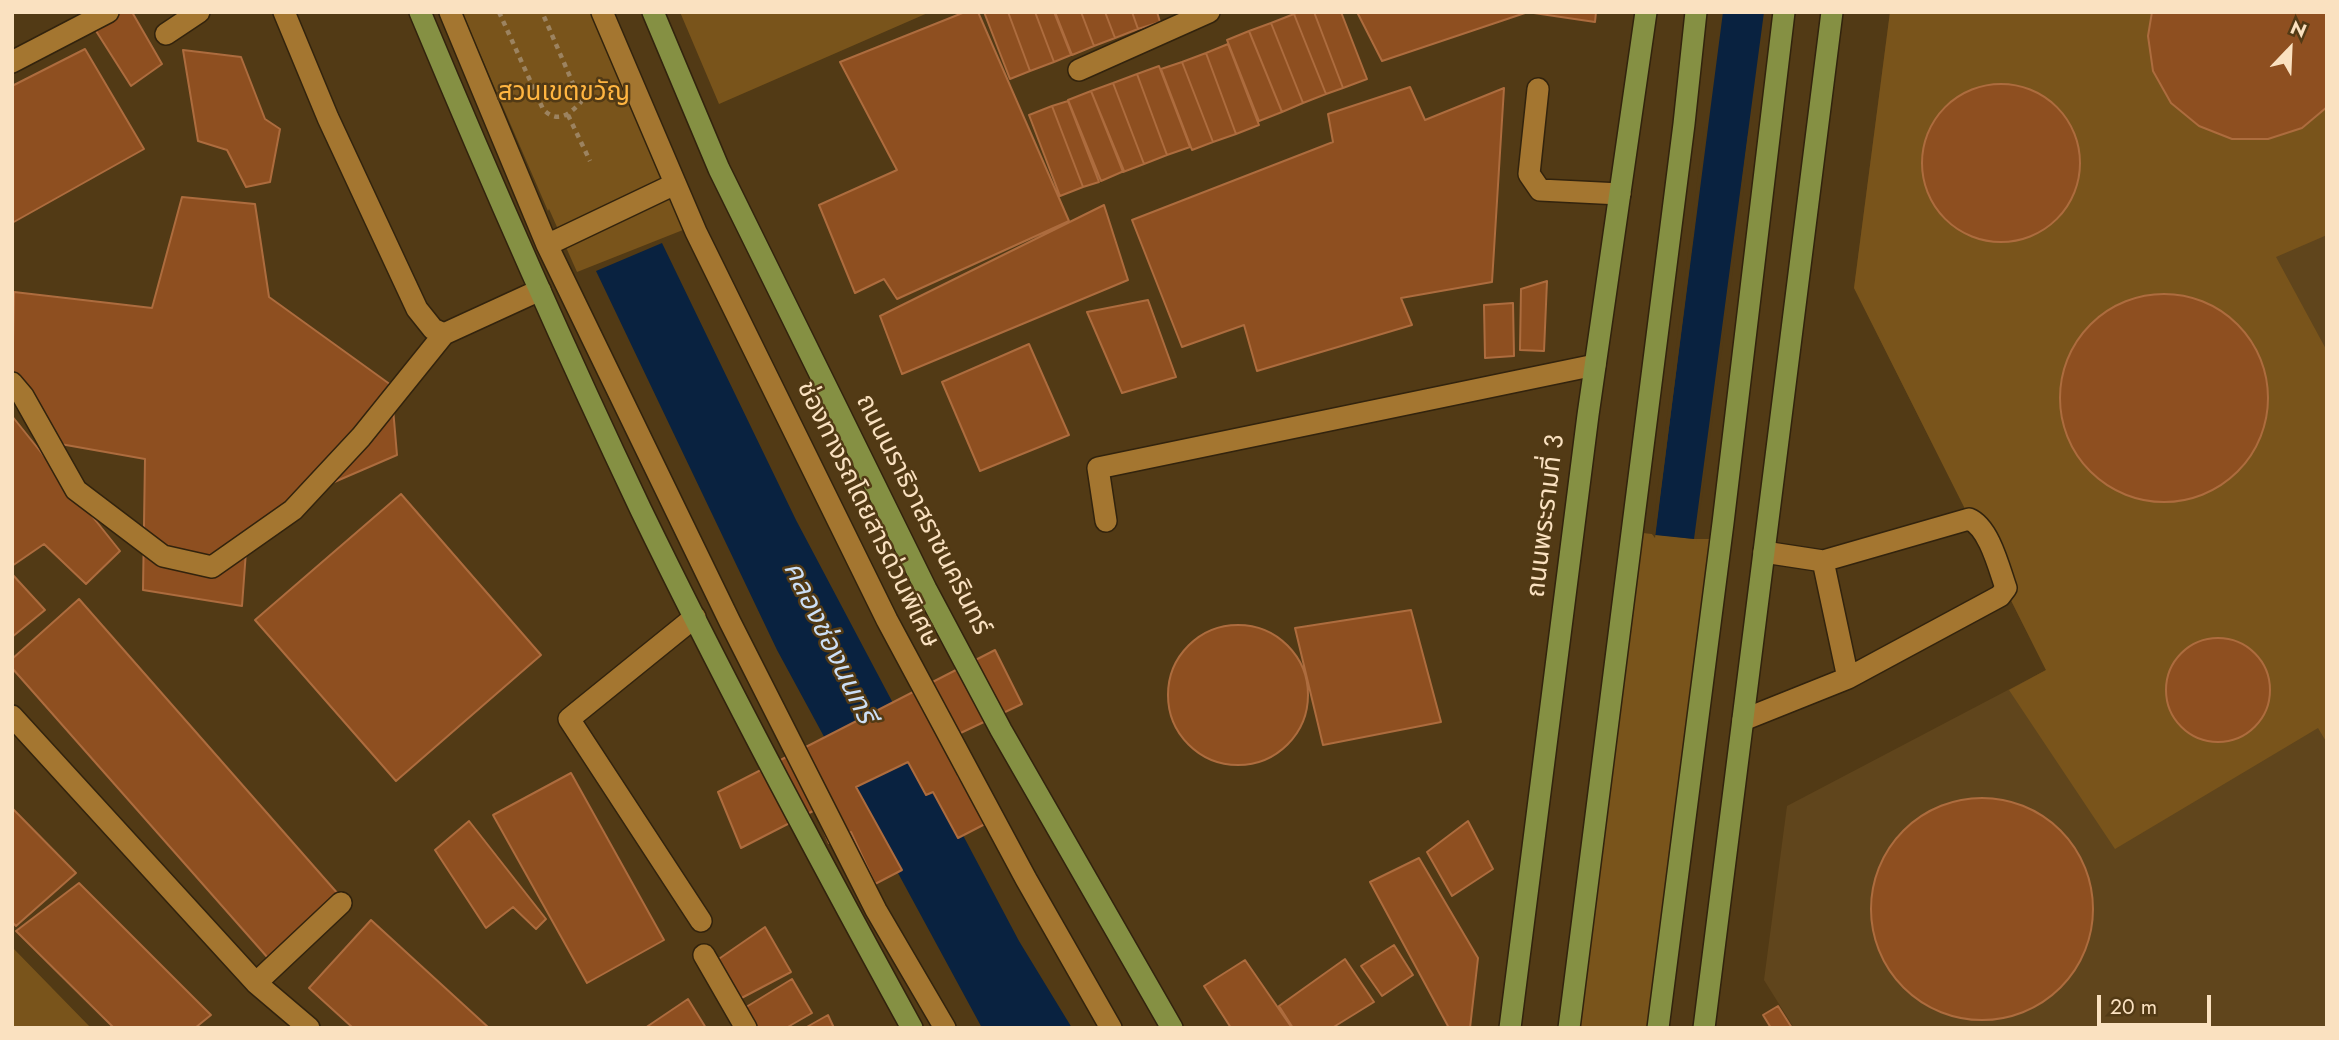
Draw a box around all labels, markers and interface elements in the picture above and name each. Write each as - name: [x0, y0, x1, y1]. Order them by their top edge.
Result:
- north arrow: [2255, 14, 2325, 84]
- text: N: [2286, 14, 2311, 45]
- park label: สวนเขตขวัญ: [498, 78, 630, 110]
- street label: ช่องทางรถโดยสารด่วนพิเศษ: [789, 377, 945, 653]
- street label: ถนนนราธิวาสราชนครินทร์: [848, 390, 996, 640]
- street label: ถนนพระรามที่ 3: [1522, 433, 1572, 599]
- water label: คลองช่องนนทรี: [774, 557, 882, 729]
- scale bar: [2101, 981, 2215, 1025]
- text: 20 m: [2110, 992, 2157, 1022]

